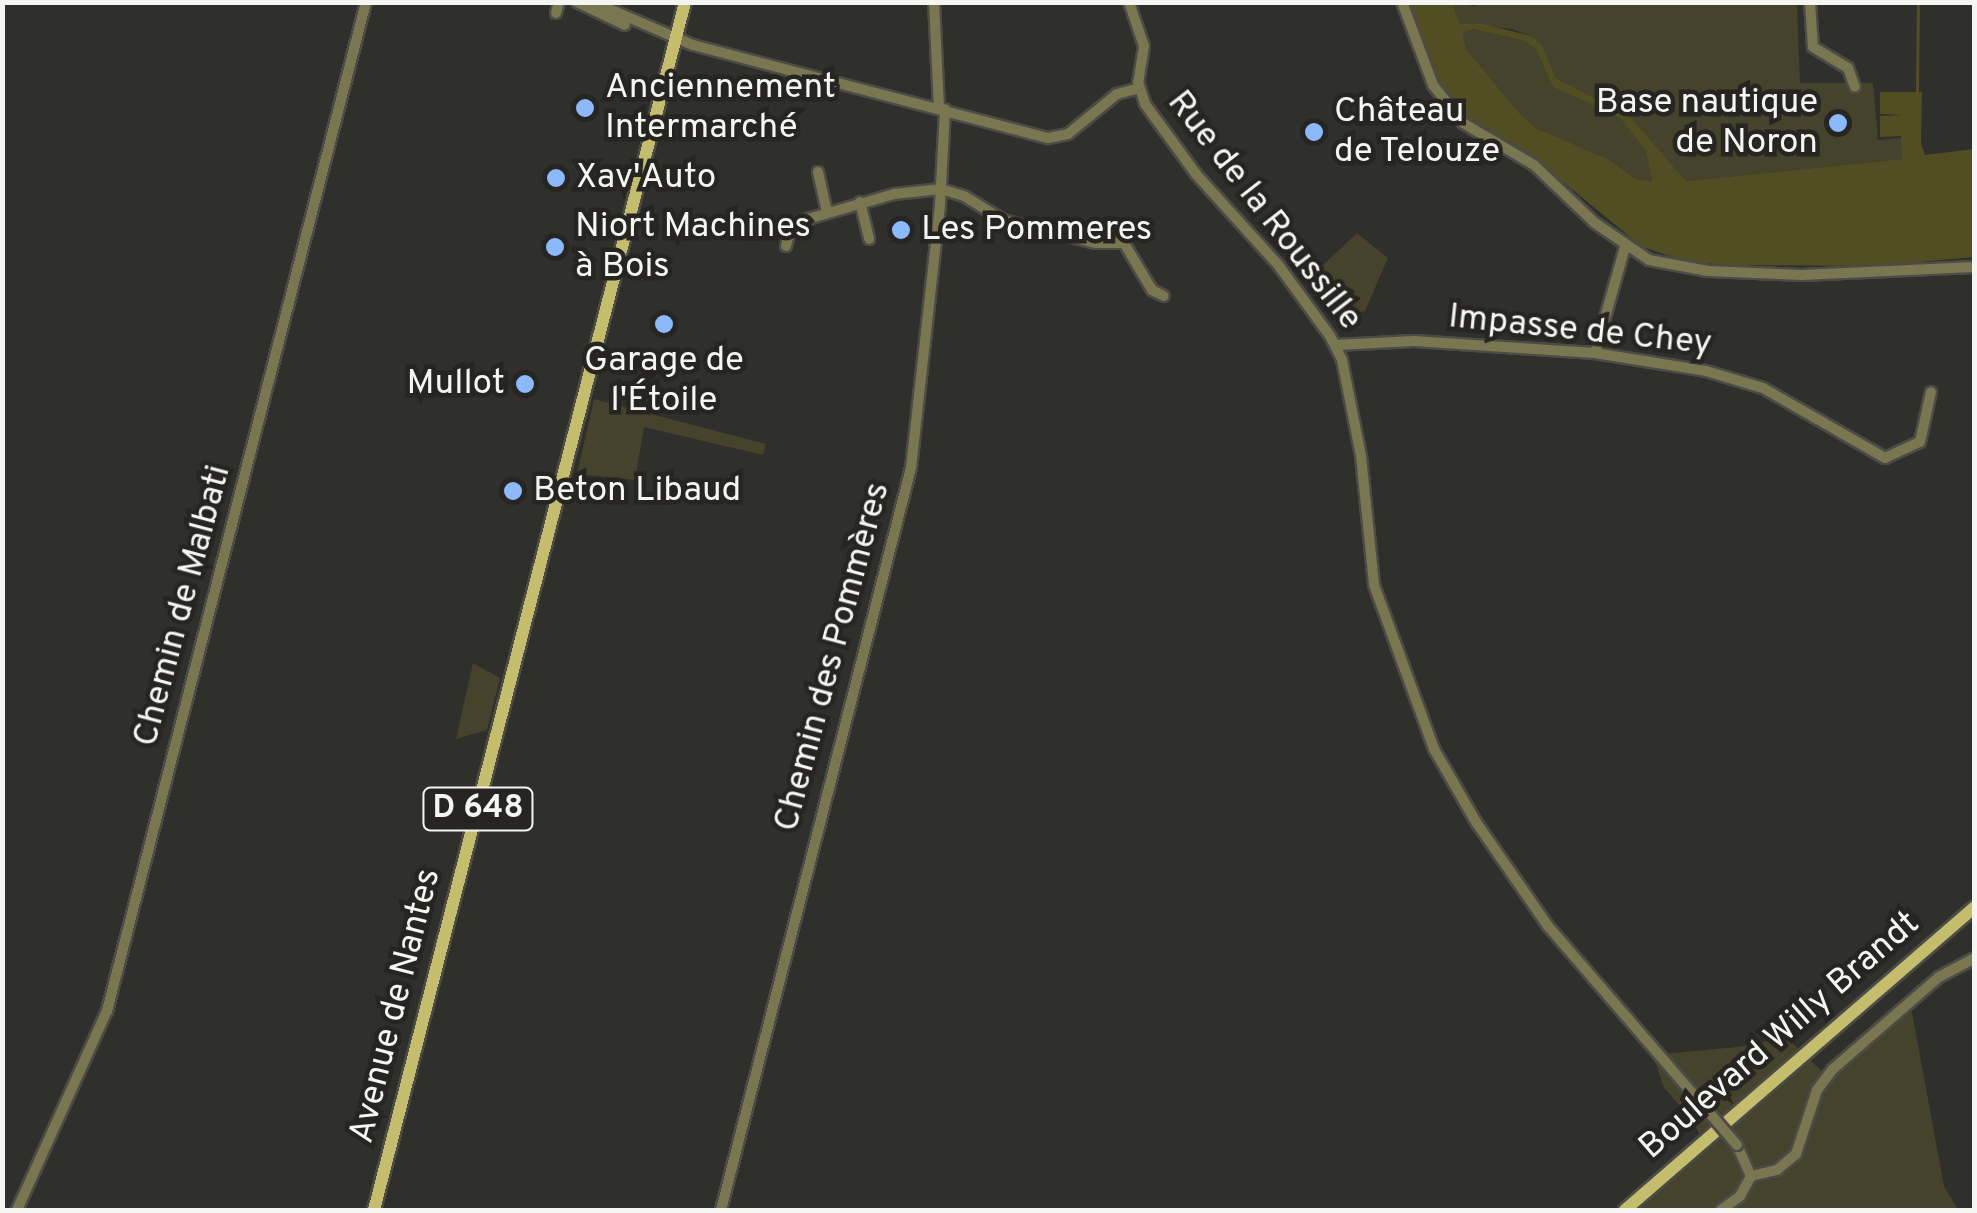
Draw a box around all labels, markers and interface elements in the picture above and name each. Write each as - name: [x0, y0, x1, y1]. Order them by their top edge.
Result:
- place label: Anciennement Intermarché: [605, 67, 836, 149]
- place label: Base nautique de Noron: [1596, 82, 1818, 164]
- street label: Rue de la Roussille: [1157, 83, 1371, 339]
- place label: Château de Telouze: [1334, 91, 1501, 173]
- marker: Anciennement Intermarché: [574, 97, 596, 119]
- marker: Base nautique de Noron: [1827, 112, 1849, 134]
- marker: Château de Telouze: [1303, 121, 1325, 143]
- place label: Xav'Auto: [576, 157, 716, 199]
- marker: Xav'Auto: [545, 167, 567, 189]
- place label: Niort Machines à Bois: [575, 206, 811, 288]
- place label: Les Pommeres: [921, 209, 1152, 251]
- marker: Les Pommeres: [890, 219, 912, 241]
- marker: Niort Machines à Bois: [544, 236, 566, 258]
- street label: Impasse de Chey: [1446, 296, 1714, 366]
- marker: Garage de l'Étoile: [653, 313, 675, 335]
- place label: Garage de l'Étoile: [584, 340, 744, 422]
- place label: Mullot: [406, 363, 505, 405]
- marker: Mullot: [514, 373, 536, 395]
- street label: Chemin de Malbati: [125, 461, 241, 751]
- place label: Beton Libaud: [533, 470, 741, 512]
- street label: Chemin des Pommères: [766, 478, 900, 836]
- marker: Beton Libaud: [502, 480, 524, 502]
- road number: D 648: [420, 782, 536, 836]
- street label: Avenue de Nantes: [342, 864, 450, 1148]
- street label: Boulevard Willy Brandt: [1631, 903, 1929, 1169]

